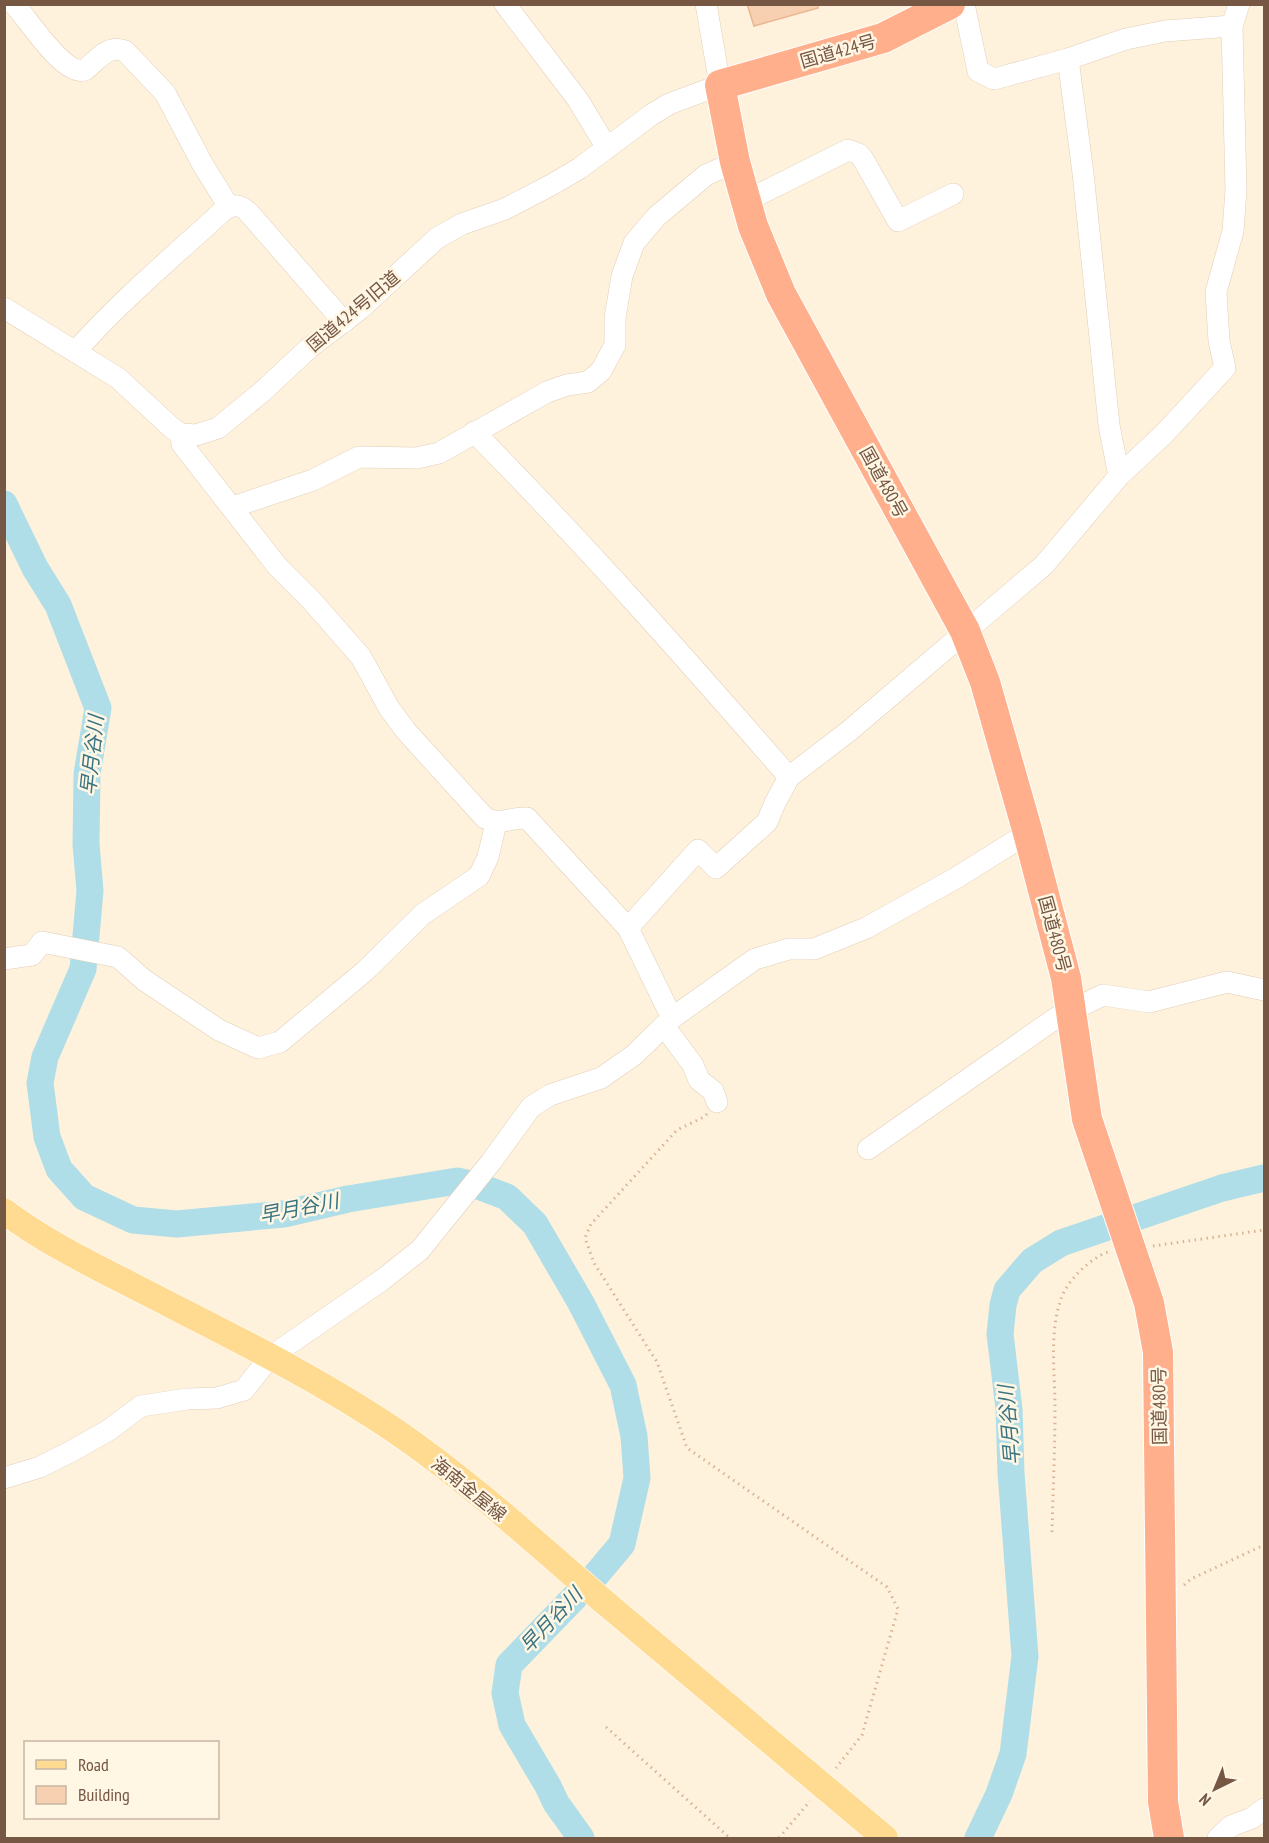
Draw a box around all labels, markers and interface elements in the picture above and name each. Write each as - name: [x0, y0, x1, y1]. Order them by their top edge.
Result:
- street label: 国道424号: [797, 29, 879, 73]
- street label: 国道424号旧道: [302, 265, 404, 357]
- street label: 国道480号: [855, 442, 913, 522]
- water label: 早月谷川: [75, 712, 109, 796]
- street label: 国道480号: [1034, 893, 1076, 975]
- water label: 早月谷川: [257, 1187, 343, 1228]
- street label: 国道480号: [1147, 1367, 1171, 1445]
- water label: 早月谷川: [992, 1382, 1025, 1466]
- street label: 海南金屋線: [427, 1452, 511, 1526]
- water label: 早月谷川: [514, 1580, 589, 1658]
- legend: [24, 1741, 219, 1819]
- text: Road: [78, 1753, 109, 1776]
- north arrow: [1185, 1759, 1245, 1819]
- text: Building: [78, 1783, 130, 1806]
- text: N: [1195, 1790, 1215, 1810]

